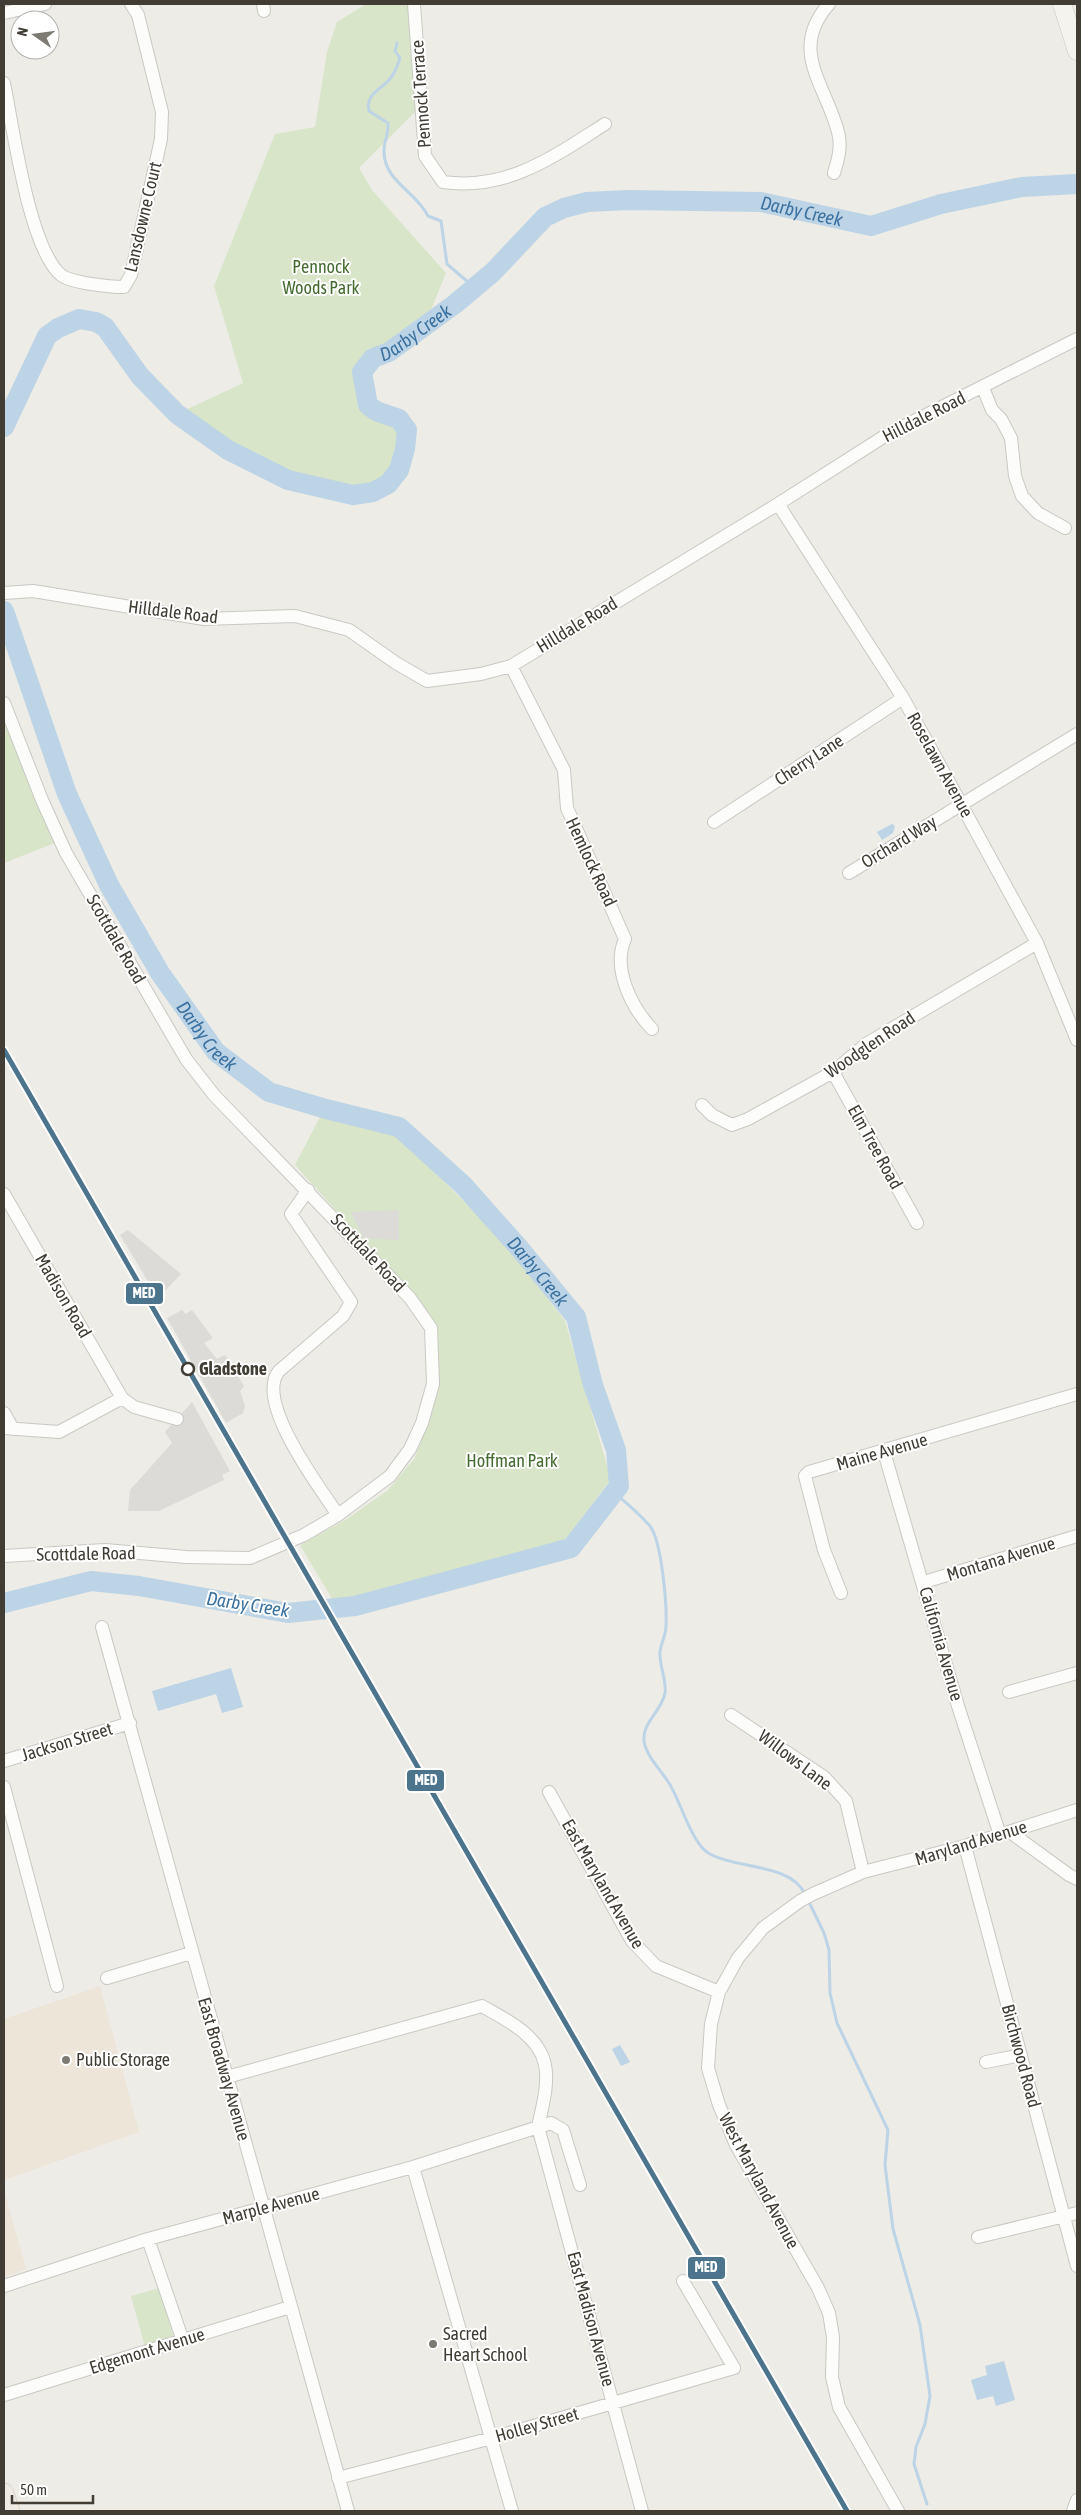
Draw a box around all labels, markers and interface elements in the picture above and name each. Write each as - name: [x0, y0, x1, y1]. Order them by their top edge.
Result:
- north arrow: [10, 10, 60, 60]
- text: N: [14, 26, 31, 38]
- street label: Pennock Terrace: [406, 39, 435, 149]
- street label: Lansdowne Court: [120, 160, 165, 274]
- water label: Darby Creek: [759, 191, 845, 231]
- park label: Pennock Woods Park: [283, 256, 359, 298]
- water label: Darby Creek: [377, 299, 456, 366]
- street label: Hilldale Road: [879, 387, 969, 446]
- street label: Hilldale Road: [533, 592, 621, 657]
- street label: Hilldale Road: [127, 596, 219, 627]
- street label: Roselawn Avenue: [903, 709, 978, 821]
- street label: Cherry Lane: [770, 730, 847, 790]
- street label: Orchard Way: [857, 811, 940, 872]
- street label: Hemlock Road: [562, 814, 621, 910]
- street label: Scottdale Road: [82, 890, 150, 987]
- water label: Darby Creek: [172, 997, 242, 1075]
- street label: Woodglen Road: [821, 1007, 919, 1082]
- street label: Elm Tree Road: [844, 1101, 907, 1193]
- street label: Scottdale Road: [327, 1209, 410, 1296]
- water label: Darby Creek: [503, 1232, 574, 1311]
- street label: Madison Road: [31, 1250, 96, 1341]
- line badge: MED: [125, 1282, 164, 1305]
- text: MED: [132, 1285, 156, 1301]
- place label: Gladstone: [199, 1358, 267, 1379]
- marker: Gladstone: [181, 1362, 195, 1376]
- street label: Maine Avenue: [834, 1429, 930, 1475]
- park label: Hoffman Park: [466, 1450, 558, 1471]
- street label: Montana Avenue: [944, 1532, 1058, 1585]
- street label: Scottdale Road: [36, 1542, 136, 1565]
- street label: California Avenue: [915, 1584, 968, 1703]
- water label: Darby Creek: [205, 1587, 292, 1621]
- street label: Jackson Street: [19, 1718, 115, 1765]
- street label: Willows Lane: [754, 1725, 836, 1794]
- line badge: MED: [406, 1769, 445, 1792]
- text: MED: [414, 1772, 438, 1788]
- street label: East Maryland Avenue: [558, 1815, 649, 1952]
- street label: Maryland Avenue: [912, 1816, 1029, 1870]
- street label: East Broadway Avenue: [194, 1995, 255, 2143]
- street label: Birchwood Road: [998, 2002, 1045, 2110]
- place label: Public Storage: [76, 2049, 170, 2070]
- marker: Public Storage: [60, 2054, 72, 2066]
- street label: West Maryland Avenue: [715, 2109, 804, 2252]
- street label: Marple Avenue: [220, 2183, 322, 2229]
- street label: East Madison Avenue: [563, 2249, 620, 2389]
- line badge: MED: [687, 2256, 726, 2280]
- text: MED: [694, 2259, 718, 2275]
- street label: Edgemont Avenue: [87, 2323, 207, 2378]
- place label: Sacred Heart School: [443, 2323, 528, 2365]
- marker: Sacred Heart School: [427, 2338, 439, 2350]
- street label: Holley Street: [493, 2403, 581, 2446]
- scale bar: [12, 2472, 94, 2504]
- text: 50 m: [20, 2481, 47, 2498]

